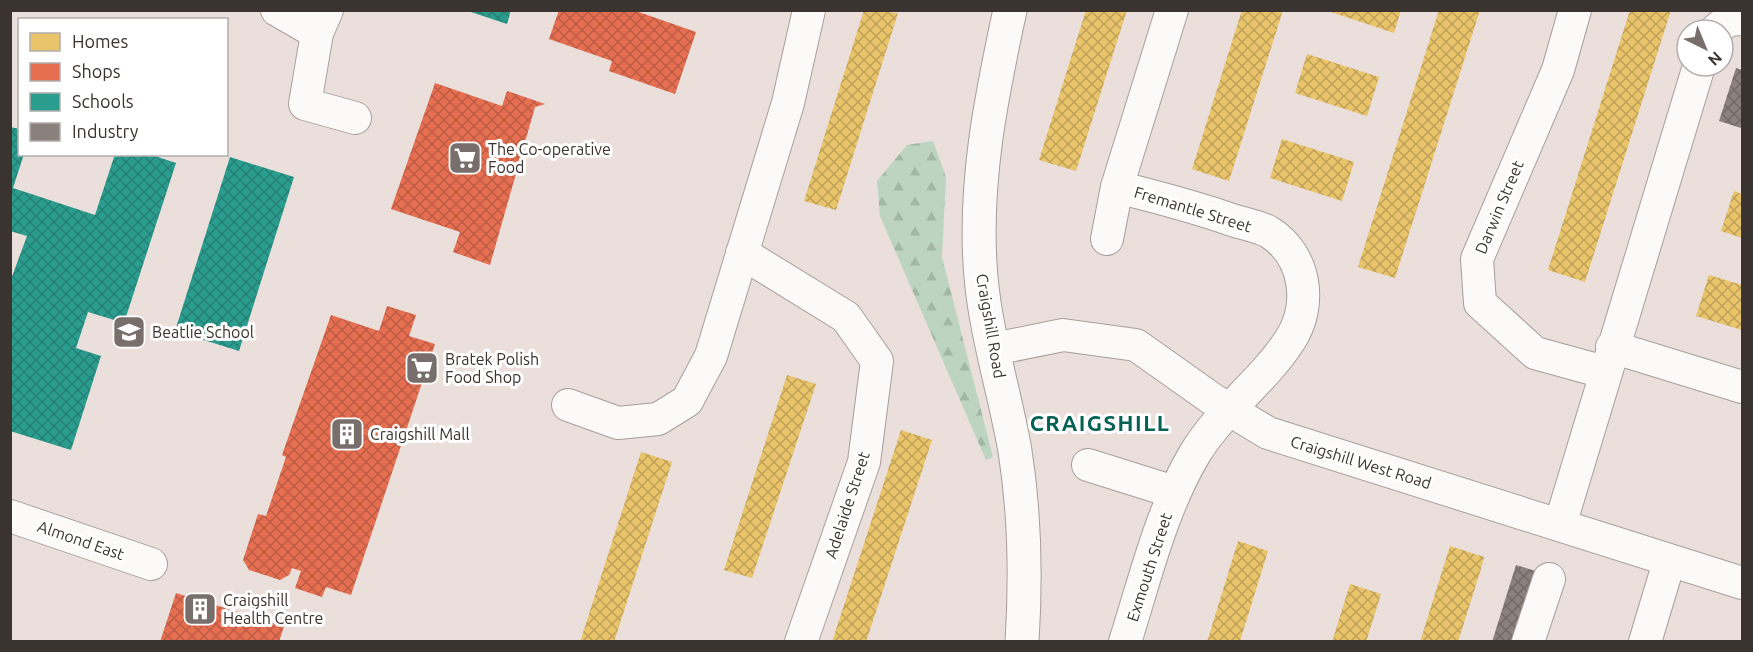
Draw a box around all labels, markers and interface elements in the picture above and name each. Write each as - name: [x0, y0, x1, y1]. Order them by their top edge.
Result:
- legend: [18, 18, 228, 156]
- north arrow: [1675, 18, 1735, 78]
- text: Homes: [72, 31, 129, 51]
- text: N: [1705, 48, 1726, 70]
- text: Shops: [72, 61, 121, 81]
- text: Schools: [72, 91, 134, 111]
- text: Industry: [72, 121, 139, 141]
- supermarket icon: The Co-operative Food: [447, 140, 483, 176]
- place label: The Co-operative Food: [488, 140, 611, 176]
- street label: Darwin Street: [1471, 157, 1527, 256]
- street label: Fremantle Street: [1132, 183, 1255, 236]
- street label: Craigshill Road: [973, 272, 1009, 380]
- school or university icon: Beatlie School: [111, 314, 147, 350]
- place label: Beatlie School: [152, 323, 254, 341]
- supermarket icon: Bratek Polish Food Shop: [404, 350, 440, 386]
- place label: Bratek Polish Food Shop: [445, 350, 539, 386]
- district label: CRAIGSHILL: [1030, 410, 1170, 435]
- building icon: Craigshill Mall: [329, 416, 365, 452]
- place label: Craigshill Mall: [370, 425, 470, 443]
- street label: Craigshill West Road: [1288, 432, 1434, 492]
- street label: Adelaide Street: [821, 449, 873, 561]
- street label: Exmouth Street: [1123, 510, 1175, 624]
- street label: Almond East: [35, 517, 127, 563]
- building icon: Craigshill Health Centre: [182, 591, 218, 627]
- place label: Craigshill Health Centre: [223, 591, 323, 627]

